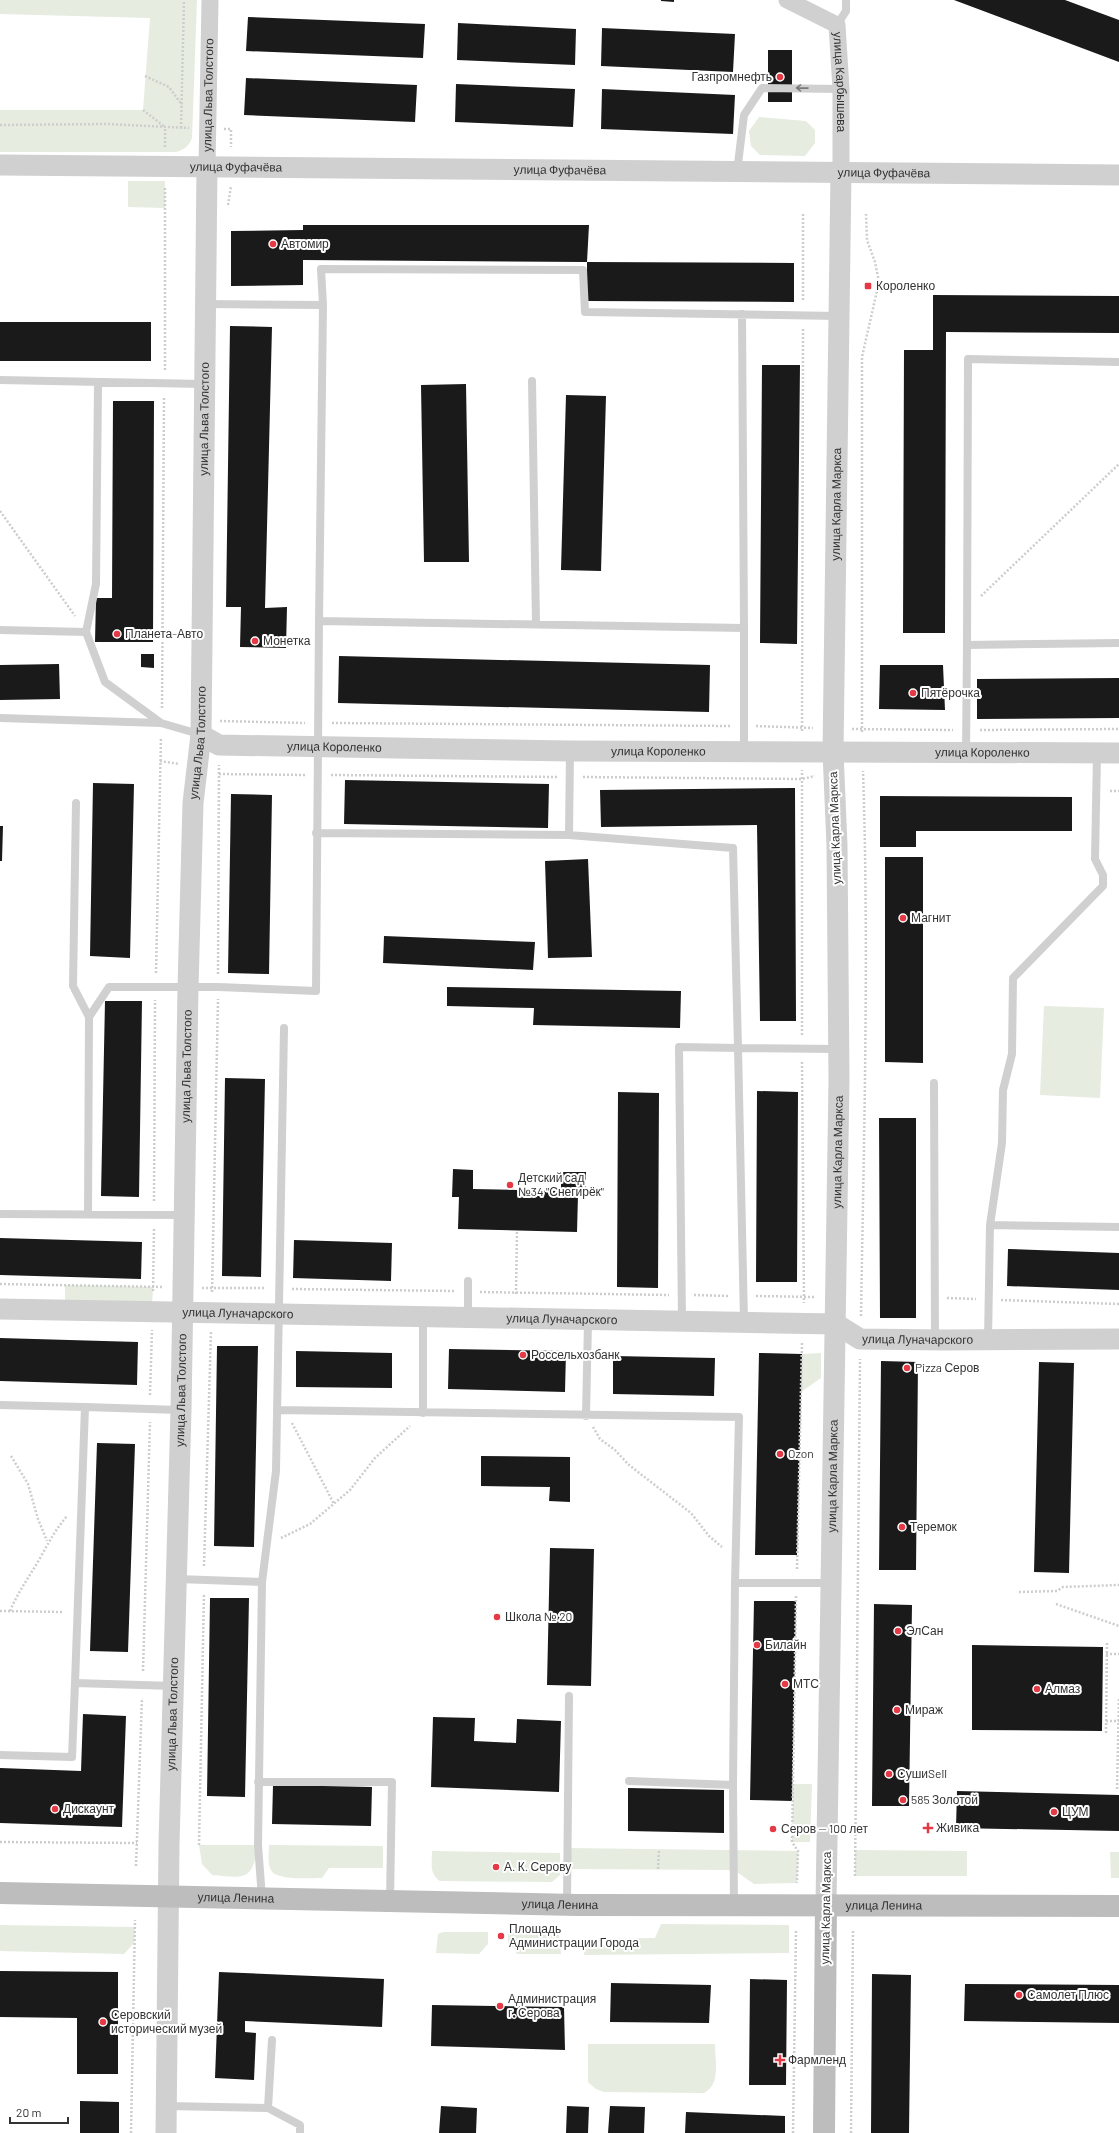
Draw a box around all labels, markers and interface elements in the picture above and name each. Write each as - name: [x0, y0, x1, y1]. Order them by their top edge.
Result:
- street label: улица Карбышева: [830, 31, 849, 133]
- street label: улица Льва Толстого: [199, 38, 215, 152]
- place label: Газпромнефть: [691, 69, 772, 84]
- marker: Газпромнефть: [775, 72, 785, 82]
- one-way arrow: [796, 84, 809, 92]
- street label: улица Фуфачёва: [190, 159, 283, 174]
- street label: улица Фуфачёва: [514, 162, 607, 177]
- street label: улица Фуфачёва: [838, 164, 931, 180]
- place label: Автомир: [281, 236, 329, 251]
- marker: Автомир: [268, 239, 278, 249]
- place label: Короленко: [876, 278, 935, 293]
- marker: Короленко: [863, 281, 873, 291]
- street label: улица Льва Толстого: [196, 362, 211, 476]
- street label: улица Карла Маркса: [828, 447, 844, 561]
- place label: Планета-Авто: [125, 626, 203, 640]
- marker: Планета-Авто: [112, 629, 122, 639]
- place label: Монетка: [263, 633, 311, 647]
- marker: Монетка: [250, 636, 260, 646]
- place label: Пятёрочка: [921, 685, 980, 700]
- street label: улица Льва Толстого: [186, 686, 208, 800]
- marker: Пятёрочка: [908, 688, 918, 698]
- street label: улица Короленко: [287, 738, 382, 754]
- street label: улица Короленко: [611, 743, 706, 758]
- street label: улица Короленко: [935, 744, 1030, 760]
- street label: улица Карла Маркса: [825, 771, 844, 885]
- place label: Магнит: [911, 910, 952, 924]
- marker: Магнит: [898, 913, 908, 923]
- street label: улица Льва Толстого: [178, 1009, 194, 1123]
- street label: улица Карла Маркса: [829, 1095, 845, 1209]
- place label: Детский сад №34 "Снегирёк": [518, 1170, 604, 1199]
- marker: Детский сад №34 "Снегирёк": [505, 1180, 515, 1190]
- street label: улица Луначарского: [182, 1304, 294, 1321]
- street label: улица Луначарского: [506, 1310, 618, 1327]
- street label: улица Луначарского: [862, 1331, 973, 1347]
- street label: улица Льва Толстого: [172, 1333, 188, 1447]
- place label: Россельхозбанк: [531, 1347, 620, 1361]
- marker: Россельхозбанк: [518, 1350, 528, 1360]
- place label: Pizza Серов: [915, 1360, 979, 1375]
- marker: Pizza Серов: [902, 1363, 912, 1373]
- street label: улица Карла Маркса: [824, 1419, 840, 1533]
- place label: Ozon: [788, 1446, 814, 1460]
- marker: Ozon: [775, 1449, 785, 1459]
- place label: Теремок: [910, 1519, 958, 1534]
- marker: Теремок: [897, 1522, 907, 1532]
- place label: Школа № 20: [505, 1609, 572, 1623]
- marker: Школа № 20: [492, 1612, 502, 1622]
- place label: ЭлСан: [906, 1623, 943, 1637]
- marker: ЭлСан: [893, 1626, 903, 1636]
- place label: Билайн: [765, 1637, 807, 1651]
- marker: Билайн: [752, 1640, 762, 1650]
- street label: улица Льва Толстого: [163, 1657, 180, 1771]
- place label: МТС: [793, 1676, 819, 1690]
- marker: МТС: [780, 1679, 790, 1689]
- place label: Алмаз: [1045, 1681, 1081, 1695]
- marker: Алмаз: [1032, 1684, 1042, 1694]
- place label: Мираж: [905, 1702, 943, 1717]
- marker: Мираж: [892, 1705, 902, 1715]
- place label: СушиSell: [897, 1766, 947, 1781]
- marker: СушиSell: [884, 1769, 894, 1779]
- place label: 585 Золотой: [911, 1792, 978, 1806]
- marker: 585 Золотой: [898, 1795, 908, 1805]
- place label: Дискаунт: [63, 1801, 115, 1816]
- marker: Дискаунт: [50, 1804, 60, 1814]
- place label: ЦУМ: [1062, 1804, 1089, 1819]
- marker: ЦУМ: [1049, 1807, 1059, 1817]
- place label: Живика: [936, 1820, 979, 1834]
- place label: Серов — 100 лет: [781, 1821, 869, 1836]
- marker: Живика: [923, 1823, 933, 1833]
- marker: Серов — 100 лет: [768, 1824, 778, 1834]
- street label: улица Карла Маркса: [817, 1851, 834, 1965]
- place label: А. К. Серову: [504, 1859, 571, 1874]
- marker: А. К. Серову: [491, 1862, 501, 1872]
- street label: улица Ленина: [197, 1889, 275, 1905]
- street label: улица Ленина: [521, 1896, 599, 1911]
- street label: улица Ленина: [846, 1897, 923, 1913]
- place label: Площадь Администрации Города: [509, 1921, 639, 1950]
- marker: Площадь Администрации Города: [496, 1931, 506, 1941]
- place label: Самолет Плюс: [1027, 1987, 1109, 2001]
- marker: Самолет Плюс: [1014, 1990, 1024, 2000]
- place label: Администрация г. Серова: [508, 1991, 596, 2020]
- marker: Администрация г. Серова: [495, 2001, 505, 2011]
- place label: Серовский исторический музей: [111, 2007, 222, 2036]
- marker: Серовский исторический музей: [98, 2017, 108, 2027]
- place label: Фармленд: [788, 2052, 846, 2067]
- marker: Фармленд: [775, 2055, 785, 2065]
- scale bar: [10, 2099, 68, 2125]
- text: 20 m: [16, 2105, 42, 2119]

